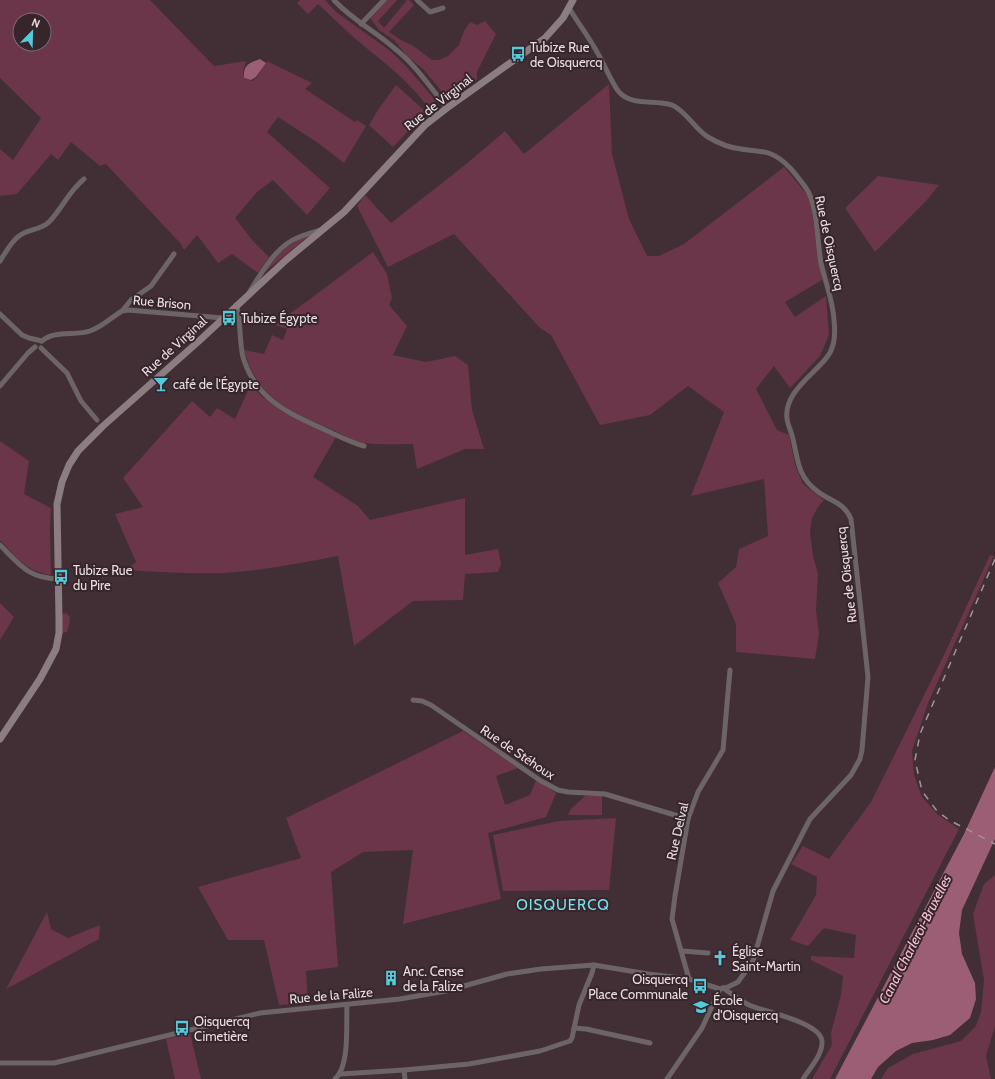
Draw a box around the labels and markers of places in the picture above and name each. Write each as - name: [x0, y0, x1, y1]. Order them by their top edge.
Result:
- place label: Tubize Rue de Oisquercq: [530, 39, 603, 70]
- bus stop icon: Tubize Rue de Oisquercq: [509, 45, 527, 63]
- bus stop icon: Tubize Égypte: [220, 309, 238, 327]
- place label: Tubize Égypte: [241, 309, 318, 326]
- bar icon: café de l'Égypte: [152, 375, 170, 393]
- place label: café de l'Égypte: [173, 375, 259, 392]
- place label: Tubize Rue du Pire: [73, 562, 133, 593]
- bus stop icon: Tubize Rue du Pire: [52, 568, 70, 586]
- place label: Église Saint-Martin: [732, 942, 801, 974]
- church icon: Église Saint-Martin: [711, 949, 729, 967]
- place label: Anc. Cense de la Falize: [403, 963, 464, 994]
- building icon: Anc. Cense de la Falize: [382, 969, 400, 987]
- place label: Oisquercq Place Communale: [588, 971, 688, 1002]
- bus stop icon: Oisquercq Place Communale: [691, 977, 709, 995]
- place label: École d'Oisquercq: [713, 991, 778, 1023]
- school or university icon: École d'Oisquercq: [692, 998, 710, 1016]
- place label: Oisquercq Cimetière: [194, 1013, 250, 1044]
- bus stop icon: Oisquercq Cimetière: [173, 1019, 191, 1037]

